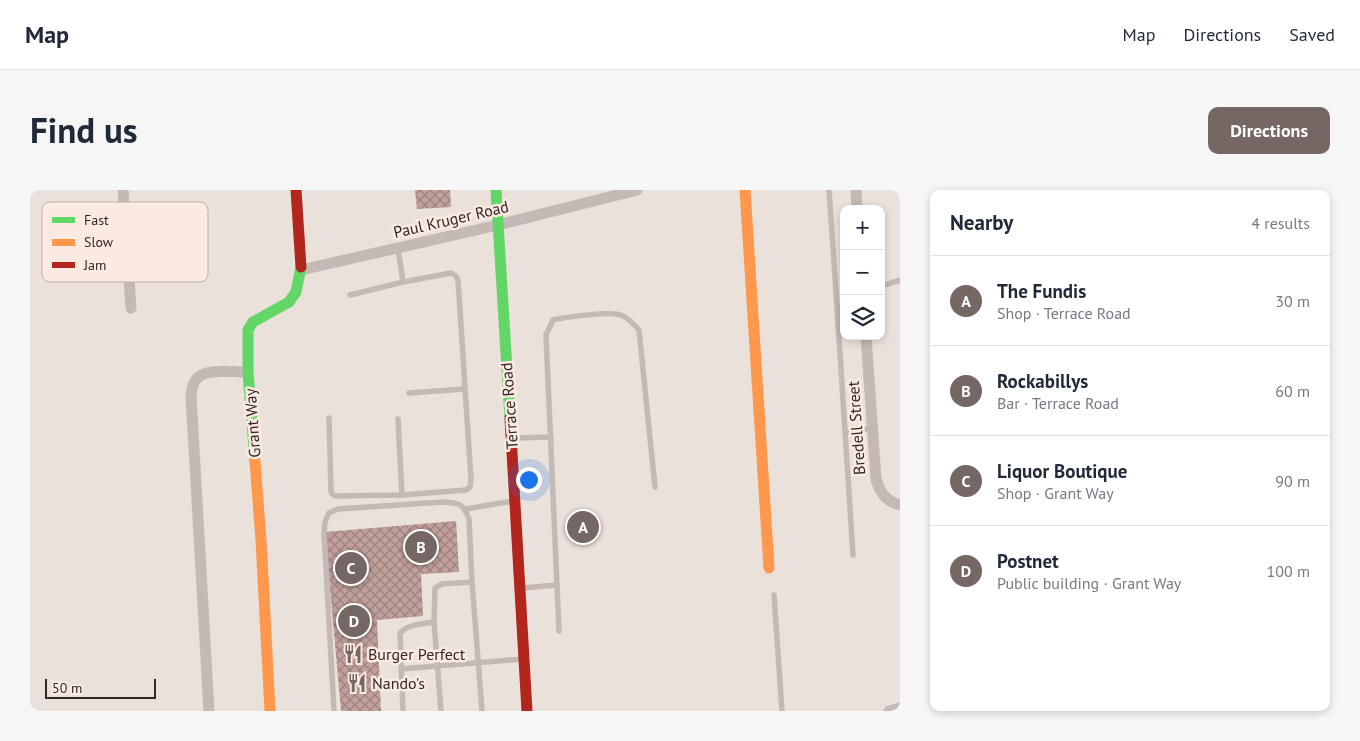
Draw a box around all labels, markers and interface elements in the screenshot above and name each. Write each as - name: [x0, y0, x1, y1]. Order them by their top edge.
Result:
- text: Map: [25, 19, 69, 50]
- text: Map: [1123, 23, 1155, 46]
- text: Directions: [1183, 23, 1261, 46]
- text: Saved: [1289, 23, 1335, 46]
- text: Find us: [30, 107, 138, 153]
- button: Directions: [1208, 107, 1330, 154]
- street label: Paul Kruger Road: [391, 196, 511, 242]
- legend: [42, 202, 208, 282]
- map controls: [840, 205, 885, 340]
- button: +: [840, 205, 885, 250]
- text: Nearby: [950, 209, 1013, 236]
- text: Fast: [84, 211, 109, 229]
- text: 4 results: [1251, 213, 1310, 233]
- text: Slow: [84, 233, 114, 251]
- button: −: [840, 250, 885, 295]
- text: Jam: [83, 256, 106, 274]
- text: The Fundis: [997, 279, 1086, 303]
- text: A: [961, 291, 971, 311]
- text: 30 m: [1275, 291, 1310, 311]
- button: layers: [840, 295, 885, 340]
- text: Shop · Terrace Road: [997, 303, 1131, 323]
- street label: Terrace Road: [496, 362, 522, 450]
- text: Rockabillys: [997, 369, 1088, 393]
- street label: Bredell Street: [843, 380, 869, 476]
- text: B: [961, 381, 971, 401]
- text: 60 m: [1275, 381, 1310, 401]
- street label: Grant Way: [240, 387, 264, 458]
- text: Bar · Terrace Road: [997, 393, 1119, 413]
- text: Liquor Boutique: [997, 459, 1127, 483]
- your location: [516, 467, 542, 493]
- text: C: [962, 471, 970, 491]
- text: 90 m: [1275, 471, 1310, 491]
- text: Shop · Grant Way: [997, 483, 1114, 503]
- pin: A: [567, 508, 599, 546]
- pin: B: [405, 528, 437, 566]
- pin: C: [335, 549, 367, 587]
- text: Postnet: [997, 549, 1059, 573]
- text: D: [961, 561, 971, 581]
- text: 100 m: [1267, 561, 1310, 581]
- text: Public building · Grant Way: [997, 573, 1181, 593]
- pin: D: [338, 602, 370, 640]
- restaurant icon: Burger Perfect: [342, 643, 364, 665]
- place label: Burger Perfect: [368, 644, 466, 664]
- restaurant icon: Nando's: [346, 672, 368, 694]
- place label: Nando's: [372, 673, 425, 693]
- scale bar: [45, 676, 156, 699]
- text: 50 m: [52, 679, 82, 697]

